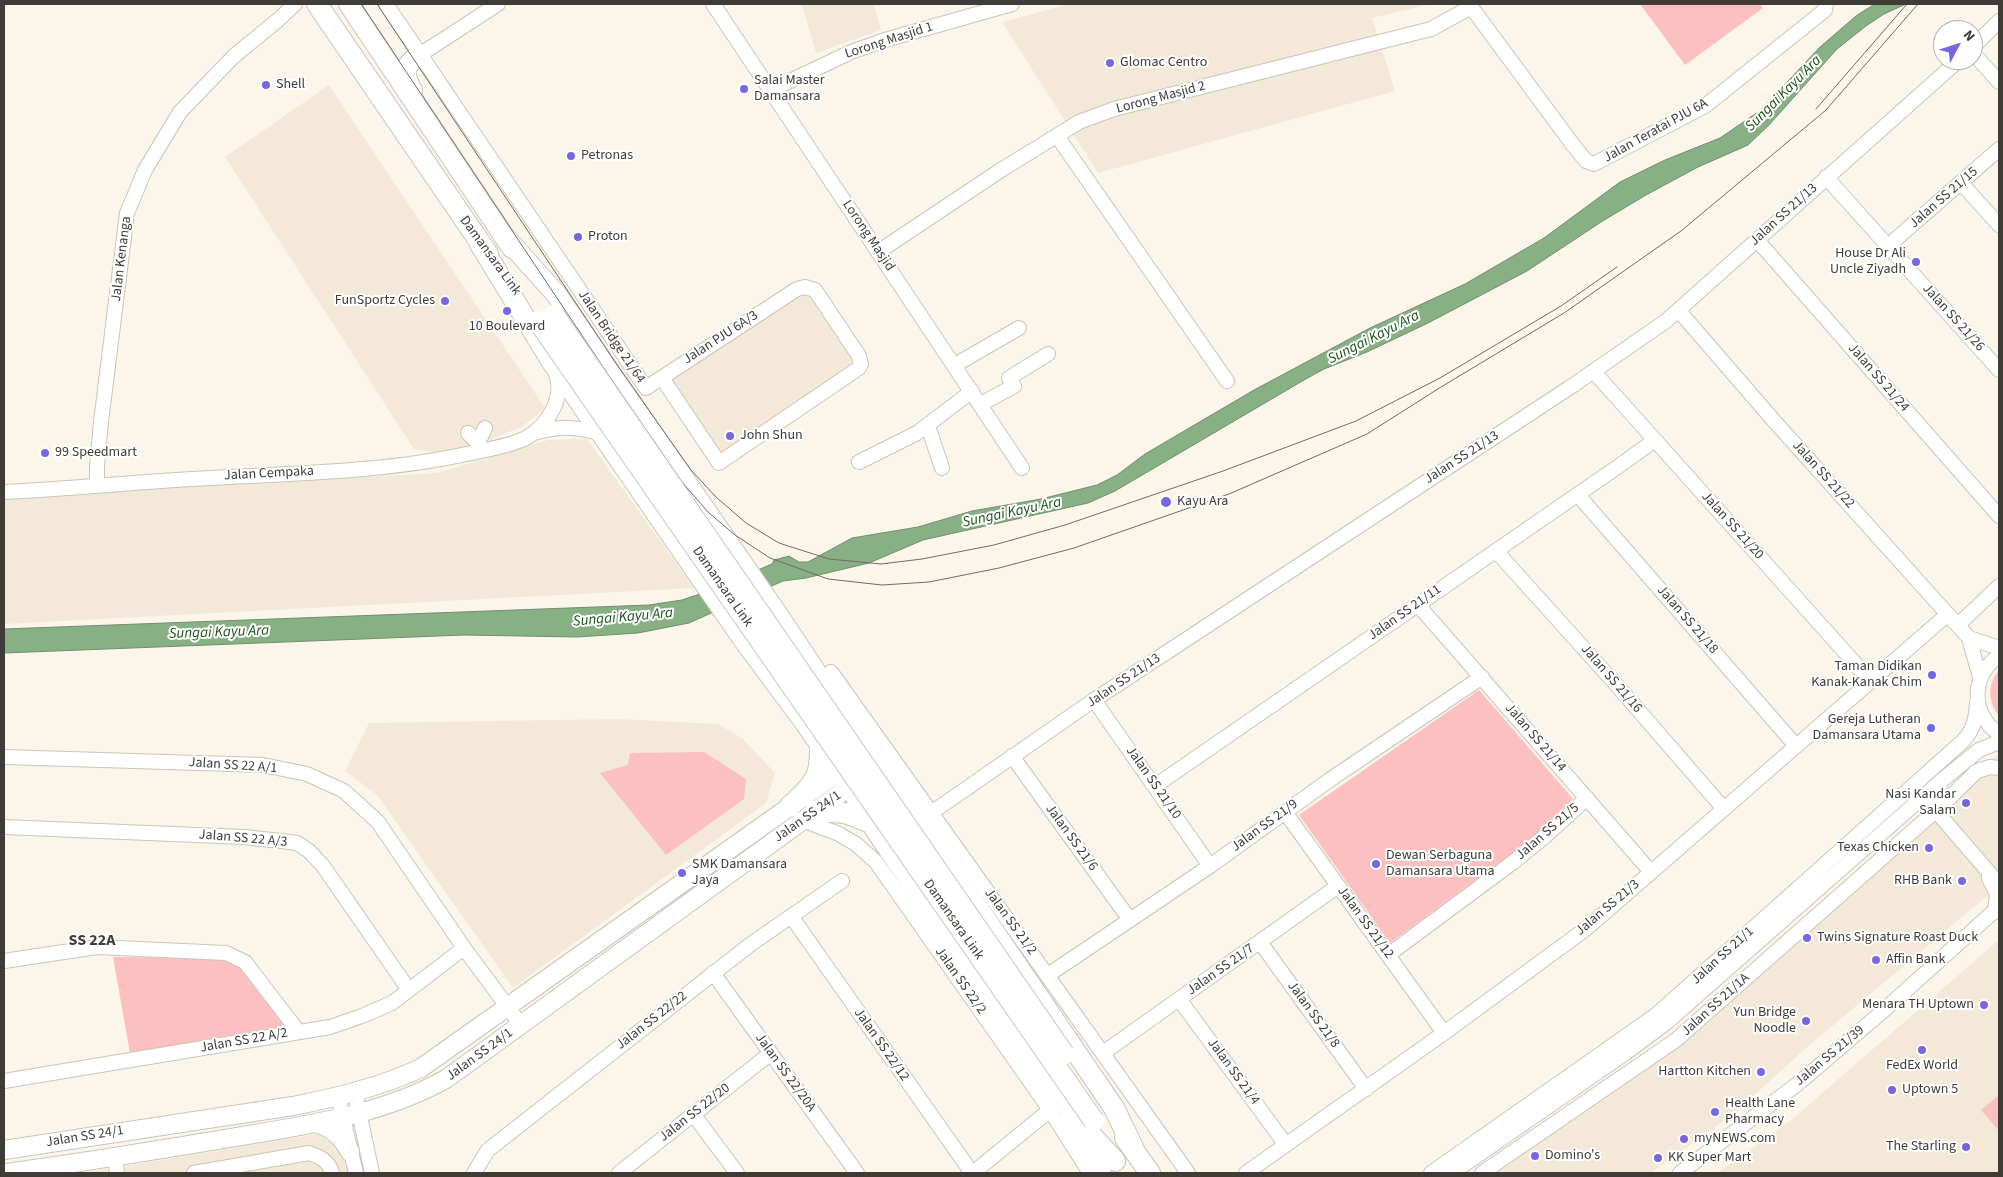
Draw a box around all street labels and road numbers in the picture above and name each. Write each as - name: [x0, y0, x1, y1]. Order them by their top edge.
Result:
- street label: Lorong Masjid 1: [843, 19, 935, 63]
- street label: Lorong Masjid 2: [1115, 78, 1207, 118]
- street label: Jalan Teratai PJU 6A: [1601, 95, 1711, 167]
- street label: Jalan SS 21/15: [1906, 164, 1982, 232]
- street label: Jalan SS 21/13: [1747, 180, 1821, 250]
- street label: Lorong Masjid: [838, 197, 898, 275]
- street label: Damansara Link: [456, 213, 524, 299]
- street label: Jalan Kenanga: [108, 215, 136, 303]
- street label: Jalan SS 21/26: [1918, 281, 1988, 355]
- street label: Jalan Bridge 21/64: [574, 287, 648, 387]
- street label: Jalan PJU 6A/3: [680, 308, 762, 368]
- street label: Jalan SS 21/24: [1844, 340, 1912, 416]
- street label: Jalan SS 21/13: [1422, 428, 1502, 488]
- street label: Jalan SS 21/22: [1788, 438, 1858, 512]
- street label: Jalan Cempaka: [224, 463, 314, 485]
- street label: Jalan SS 21/20: [1697, 489, 1767, 563]
- street label: Damansara Link: [688, 544, 756, 630]
- street label: Jalan SS 21/11: [1365, 582, 1445, 644]
- street label: Jalan SS 21/18: [1653, 582, 1721, 658]
- street label: Jalan SS 21/16: [1577, 641, 1645, 717]
- street label: Jalan SS 21/13: [1084, 650, 1164, 712]
- street label: Jalan SS 21/14: [1501, 700, 1569, 776]
- street label: Jalan SS 21/10: [1122, 743, 1184, 823]
- street label: Jalan SS 22 A/1: [188, 755, 278, 777]
- street label: Jalan SS 24/1: [771, 788, 845, 846]
- street label: Jalan SS 21/9: [1228, 796, 1302, 856]
- street label: Jalan SS 21/5: [1513, 800, 1583, 864]
- street label: Jalan SS 21/6: [1041, 801, 1101, 875]
- street label: Jalan SS 22 A/3: [198, 827, 288, 851]
- street label: Jalan SS 21/3: [1573, 876, 1643, 940]
- street label: Damansara Link: [919, 877, 987, 963]
- street label: Jalan SS 21/12: [1333, 884, 1397, 962]
- street label: Jalan SS 21/2: [980, 885, 1040, 959]
- street label: Jalan SS 21/1: [1688, 924, 1758, 988]
- street label: Jalan SS 21/7: [1184, 941, 1258, 999]
- street label: Jalan SS 22/2: [931, 944, 989, 1018]
- street label: Jalan SS 21/1A: [1679, 970, 1753, 1040]
- street label: Jalan SS 21/8: [1283, 978, 1343, 1052]
- street label: Jalan SS 22/22: [613, 988, 691, 1054]
- street label: Jalan SS 22/12: [850, 1005, 912, 1085]
- street label: Jalan SS 21/39: [1792, 1022, 1868, 1090]
- street label: Jalan SS 22 A/2: [199, 1025, 289, 1057]
- street label: Jalan SS 24/1: [443, 1025, 517, 1085]
- street label: Jalan SS 22/20A: [751, 1031, 819, 1115]
- street label: Jalan SS 21/4: [1203, 1035, 1263, 1109]
- street label: Jalan SS 22/20: [656, 1080, 734, 1146]
- street label: Jalan SS 24/1: [45, 1123, 125, 1151]

